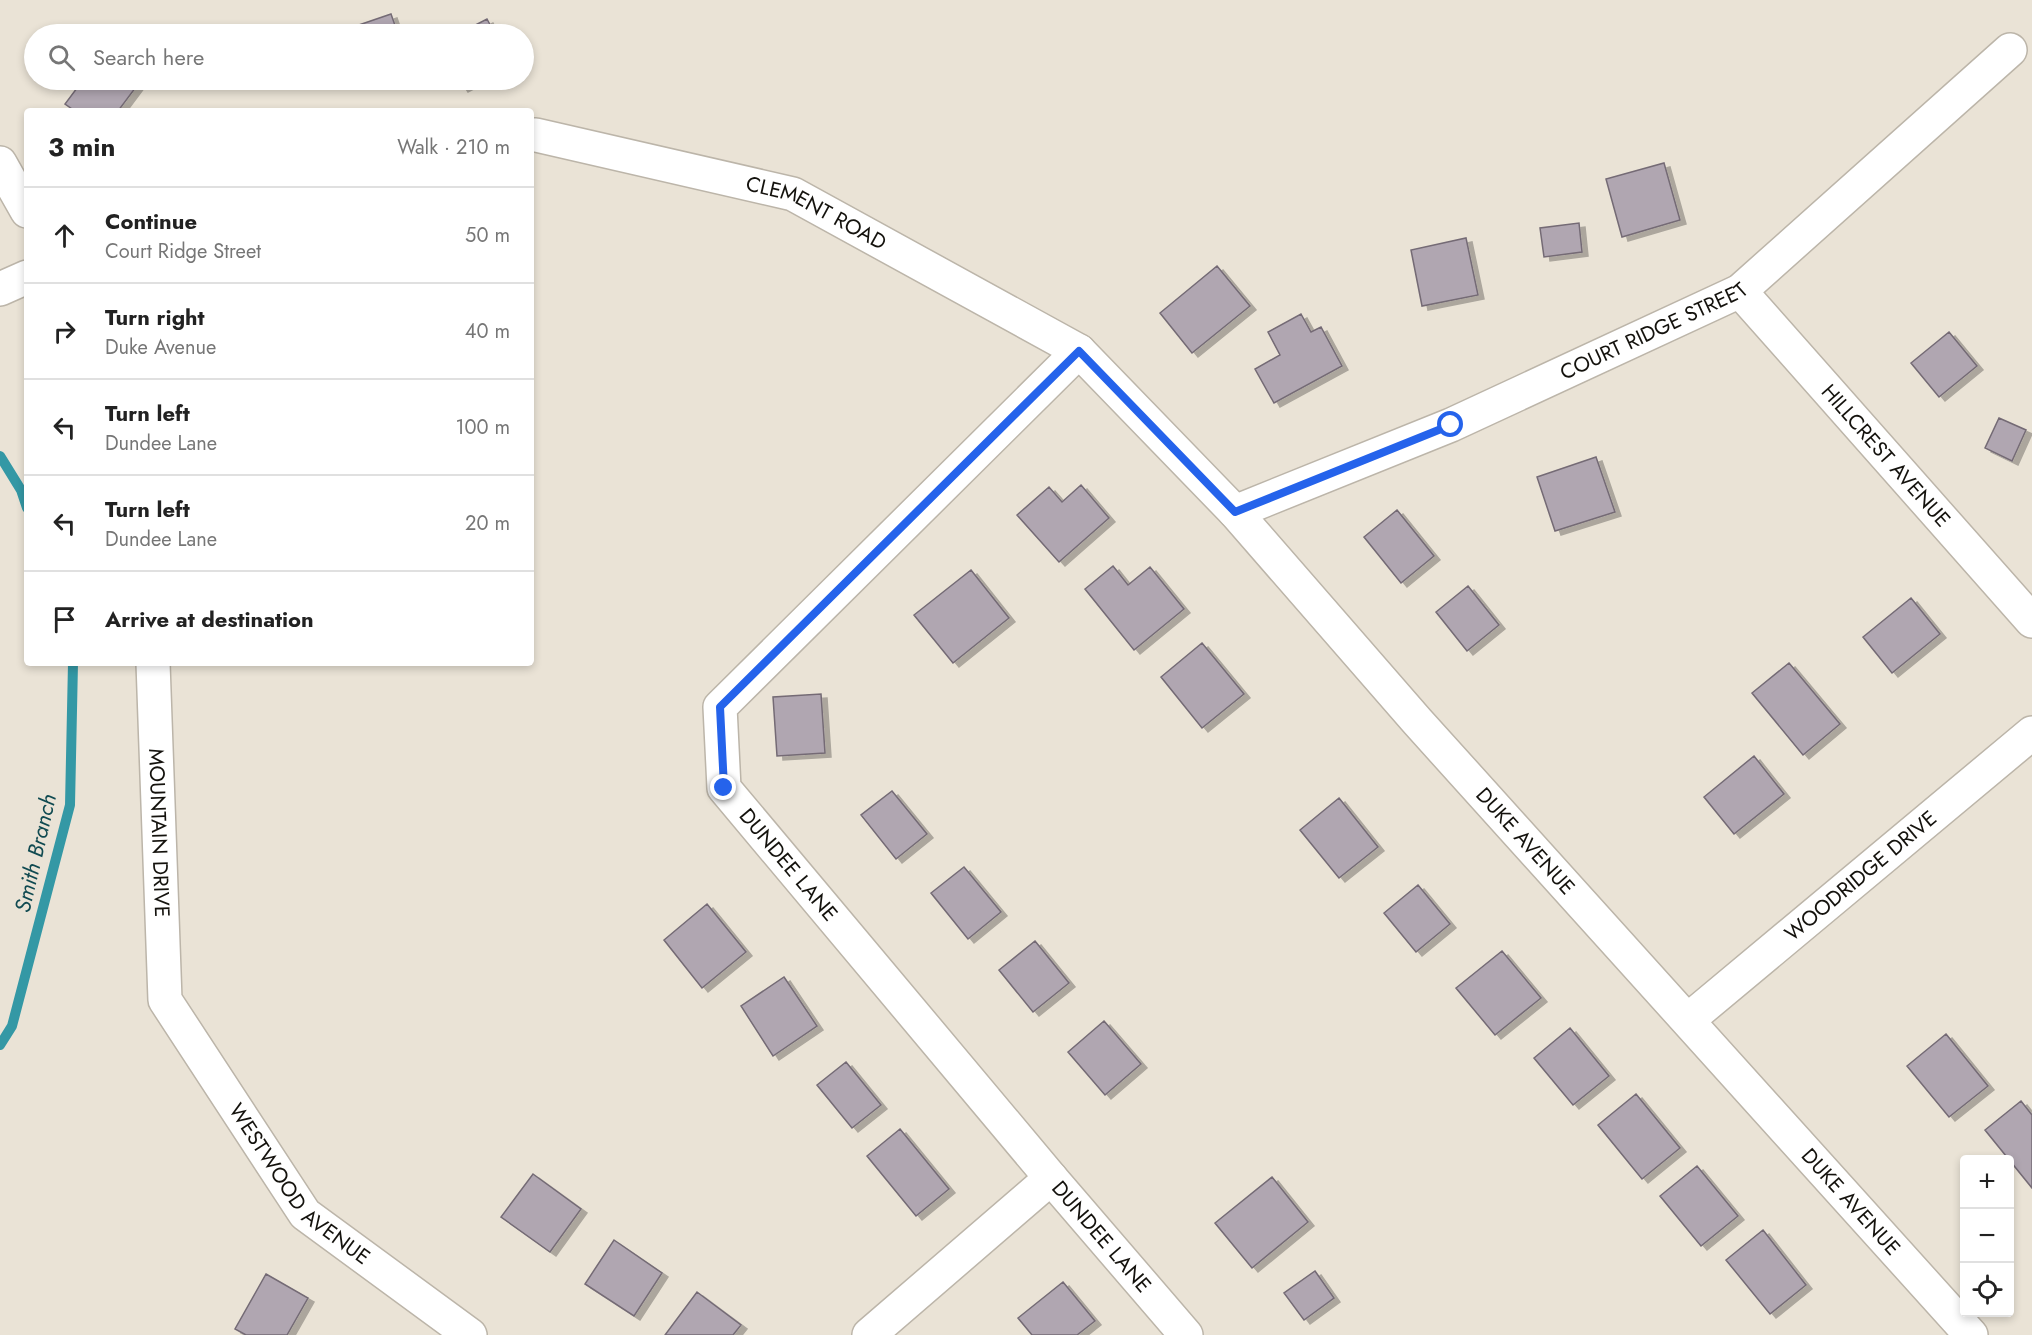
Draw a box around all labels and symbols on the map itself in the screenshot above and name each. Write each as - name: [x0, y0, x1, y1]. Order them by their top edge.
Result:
- street label: CLEMENT ROAD: [743, 169, 892, 257]
- street label: COURT RIDGE STREET: [1555, 276, 1755, 388]
- street label: HILLCREST AVENUE: [1814, 378, 1957, 534]
- route start: [1437, 411, 1463, 437]
- street label: MOUNTAIN DRIVE: [141, 748, 177, 918]
- route end: [710, 774, 736, 800]
- street label: DUKE AVENUE: [1469, 781, 1582, 901]
- water label: Smith Branch: [6, 791, 64, 915]
- street label: DUNDEE LANE: [732, 802, 845, 928]
- street label: WOODRIDGE DRIVE: [1778, 803, 1943, 948]
- street label: WESTWOOD AVENUE: [222, 1098, 376, 1272]
- street label: DUKE AVENUE: [1794, 1142, 1907, 1262]
- street label: DUNDEE LANE: [1045, 1174, 1158, 1299]

